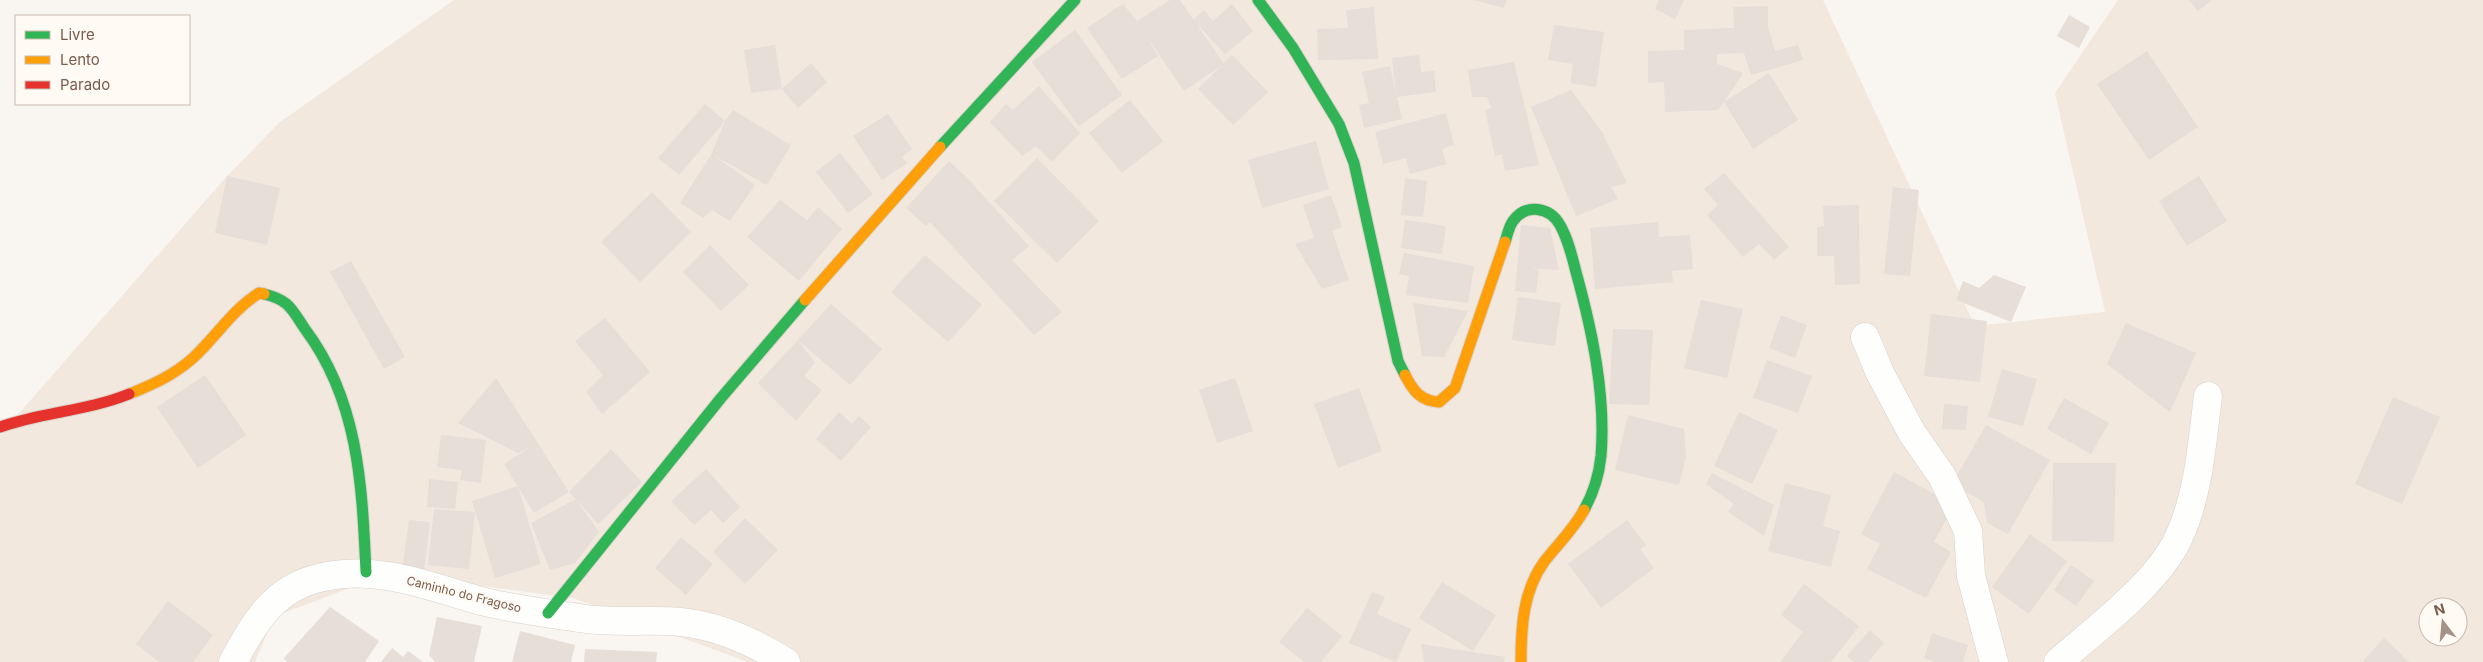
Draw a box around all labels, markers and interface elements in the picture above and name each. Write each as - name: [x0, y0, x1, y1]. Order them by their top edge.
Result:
- legend: [15, 15, 190, 105]
- text: Livre: [60, 25, 95, 44]
- text: Lento: [60, 50, 100, 69]
- text: Parado: [60, 75, 110, 94]
- street label: Caminho do Fragoso: [405, 572, 523, 616]
- north arrow: [2418, 597, 2468, 647]
- text: N: [2432, 599, 2447, 619]

